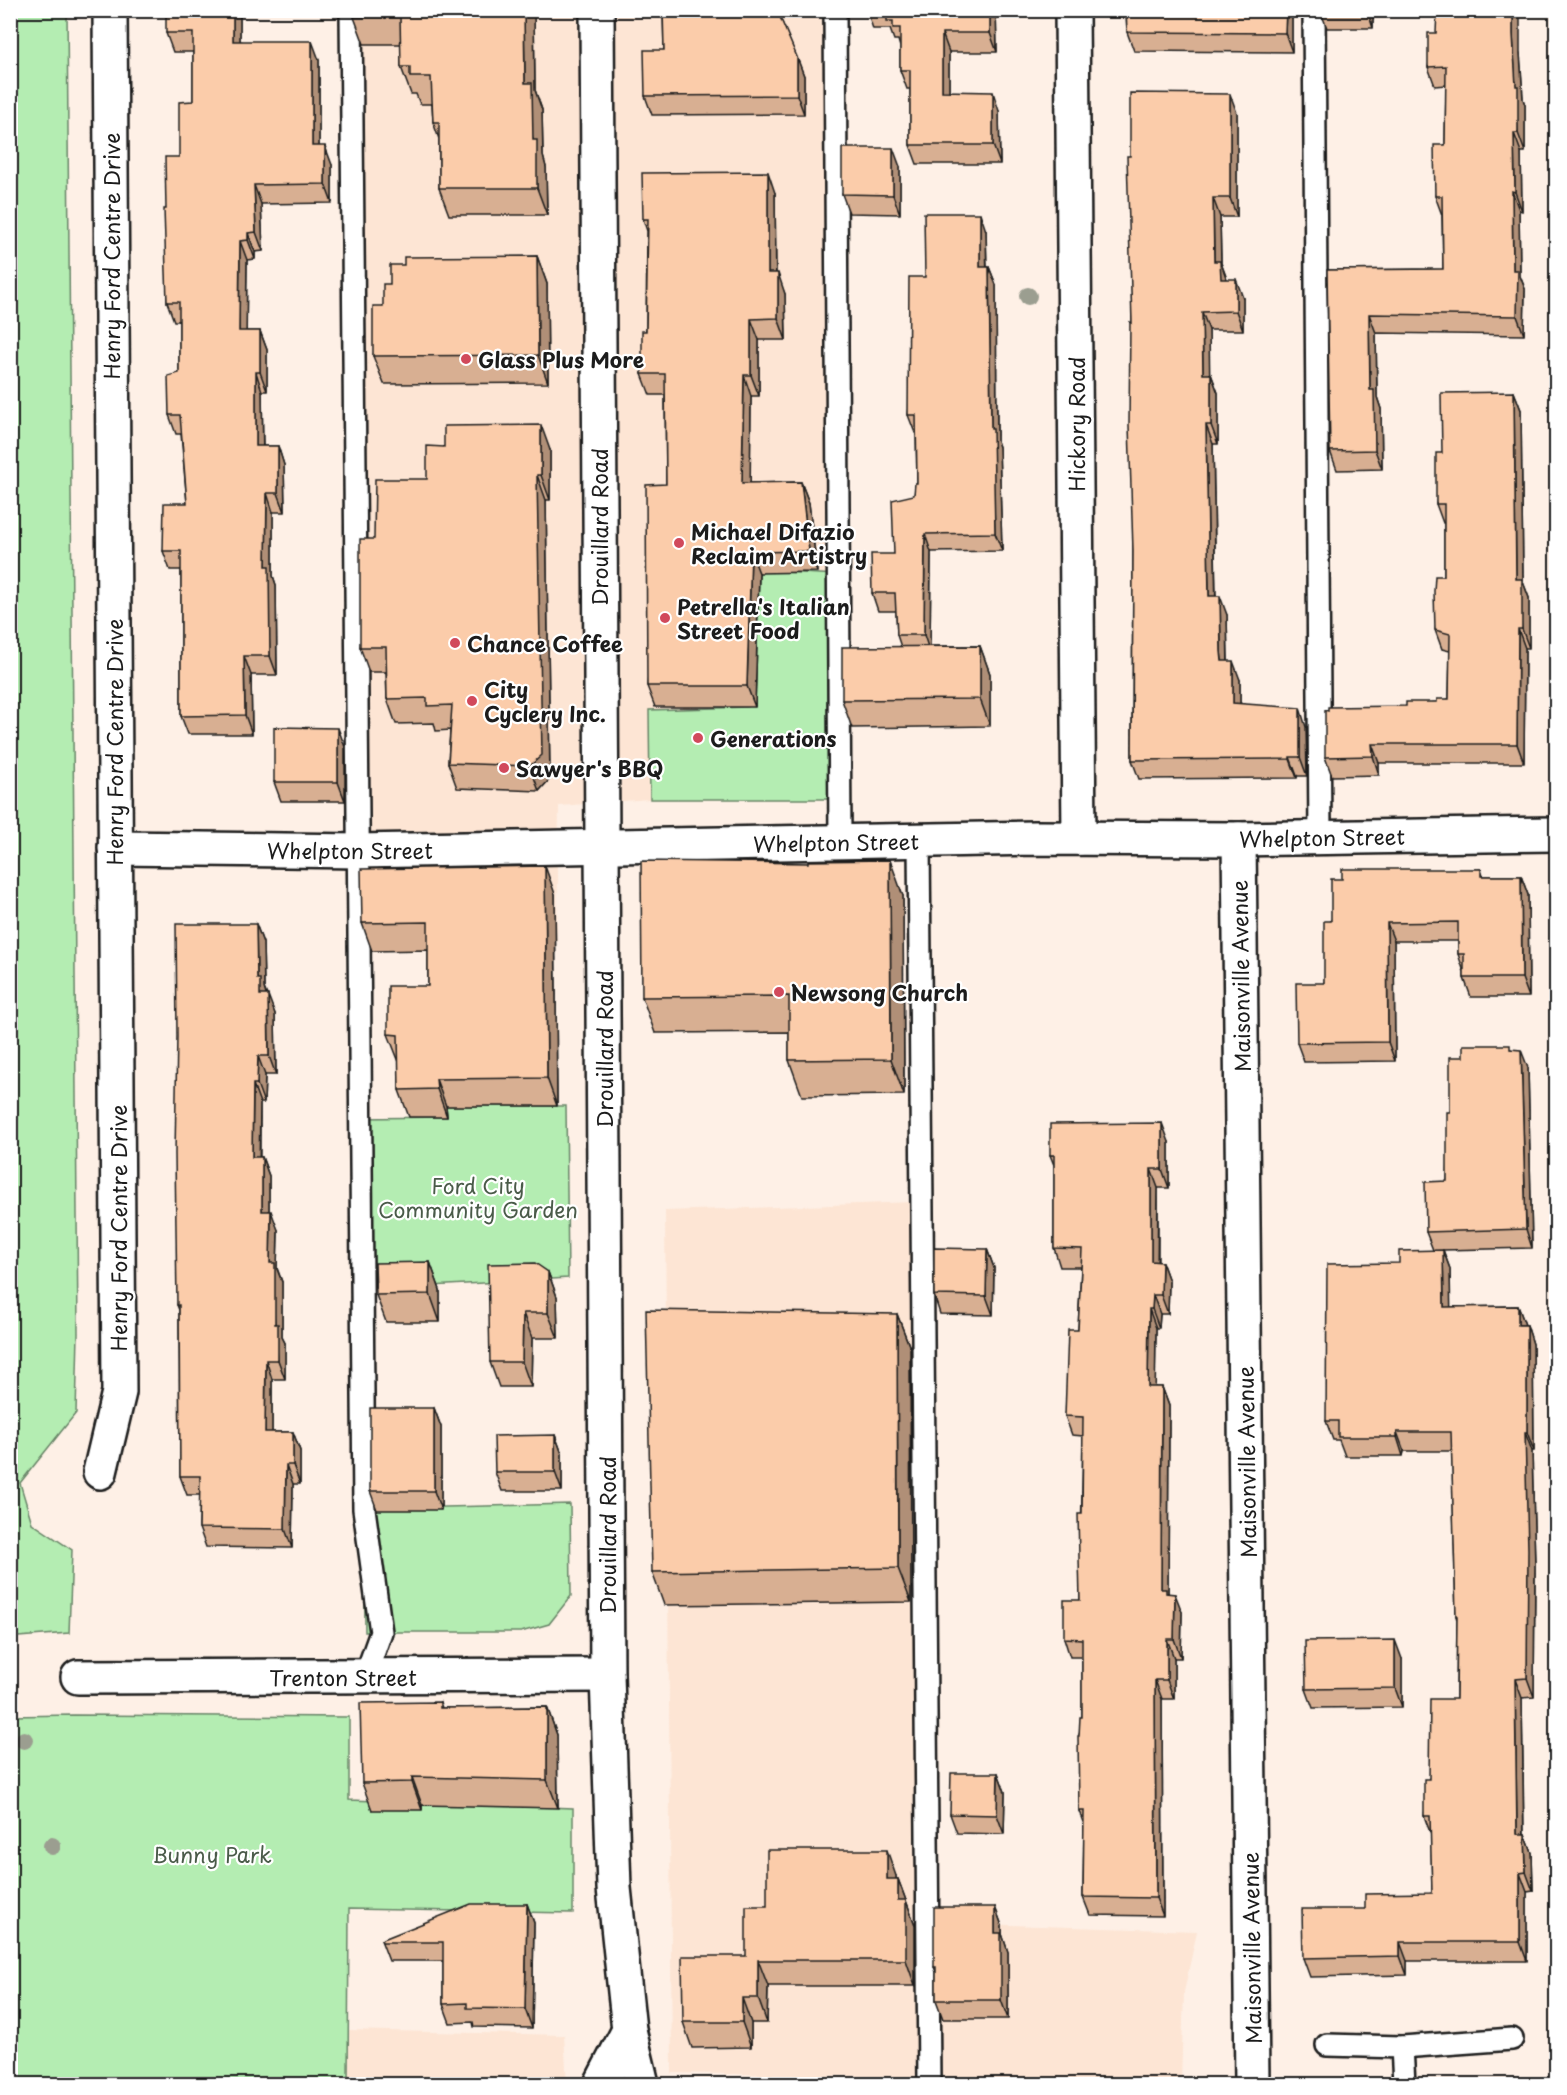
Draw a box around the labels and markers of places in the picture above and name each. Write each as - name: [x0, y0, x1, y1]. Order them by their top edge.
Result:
- place label: Glass Plus More: [478, 343, 644, 375]
- marker: Glass Plus More: [459, 352, 473, 366]
- place label: Michael Difazio Reclaim Artistry: [691, 515, 867, 571]
- marker: Michael Difazio Reclaim Artistry: [672, 536, 686, 550]
- place label: Petrella's Italian Street Food: [677, 590, 850, 646]
- marker: Petrella's Italian Street Food: [658, 611, 672, 625]
- place label: Chance Coffee: [467, 627, 623, 659]
- marker: Chance Coffee: [448, 636, 462, 650]
- place label: City Cyclery Inc.: [484, 673, 606, 729]
- marker: City Cyclery Inc.: [465, 694, 479, 708]
- place label: Generations: [710, 722, 837, 754]
- marker: Generations: [691, 731, 705, 745]
- place label: Sawyer's BBQ: [516, 752, 663, 784]
- marker: Sawyer's BBQ: [497, 761, 511, 775]
- place label: Newsong Church: [791, 976, 968, 1008]
- marker: Newsong Church: [772, 985, 786, 999]

